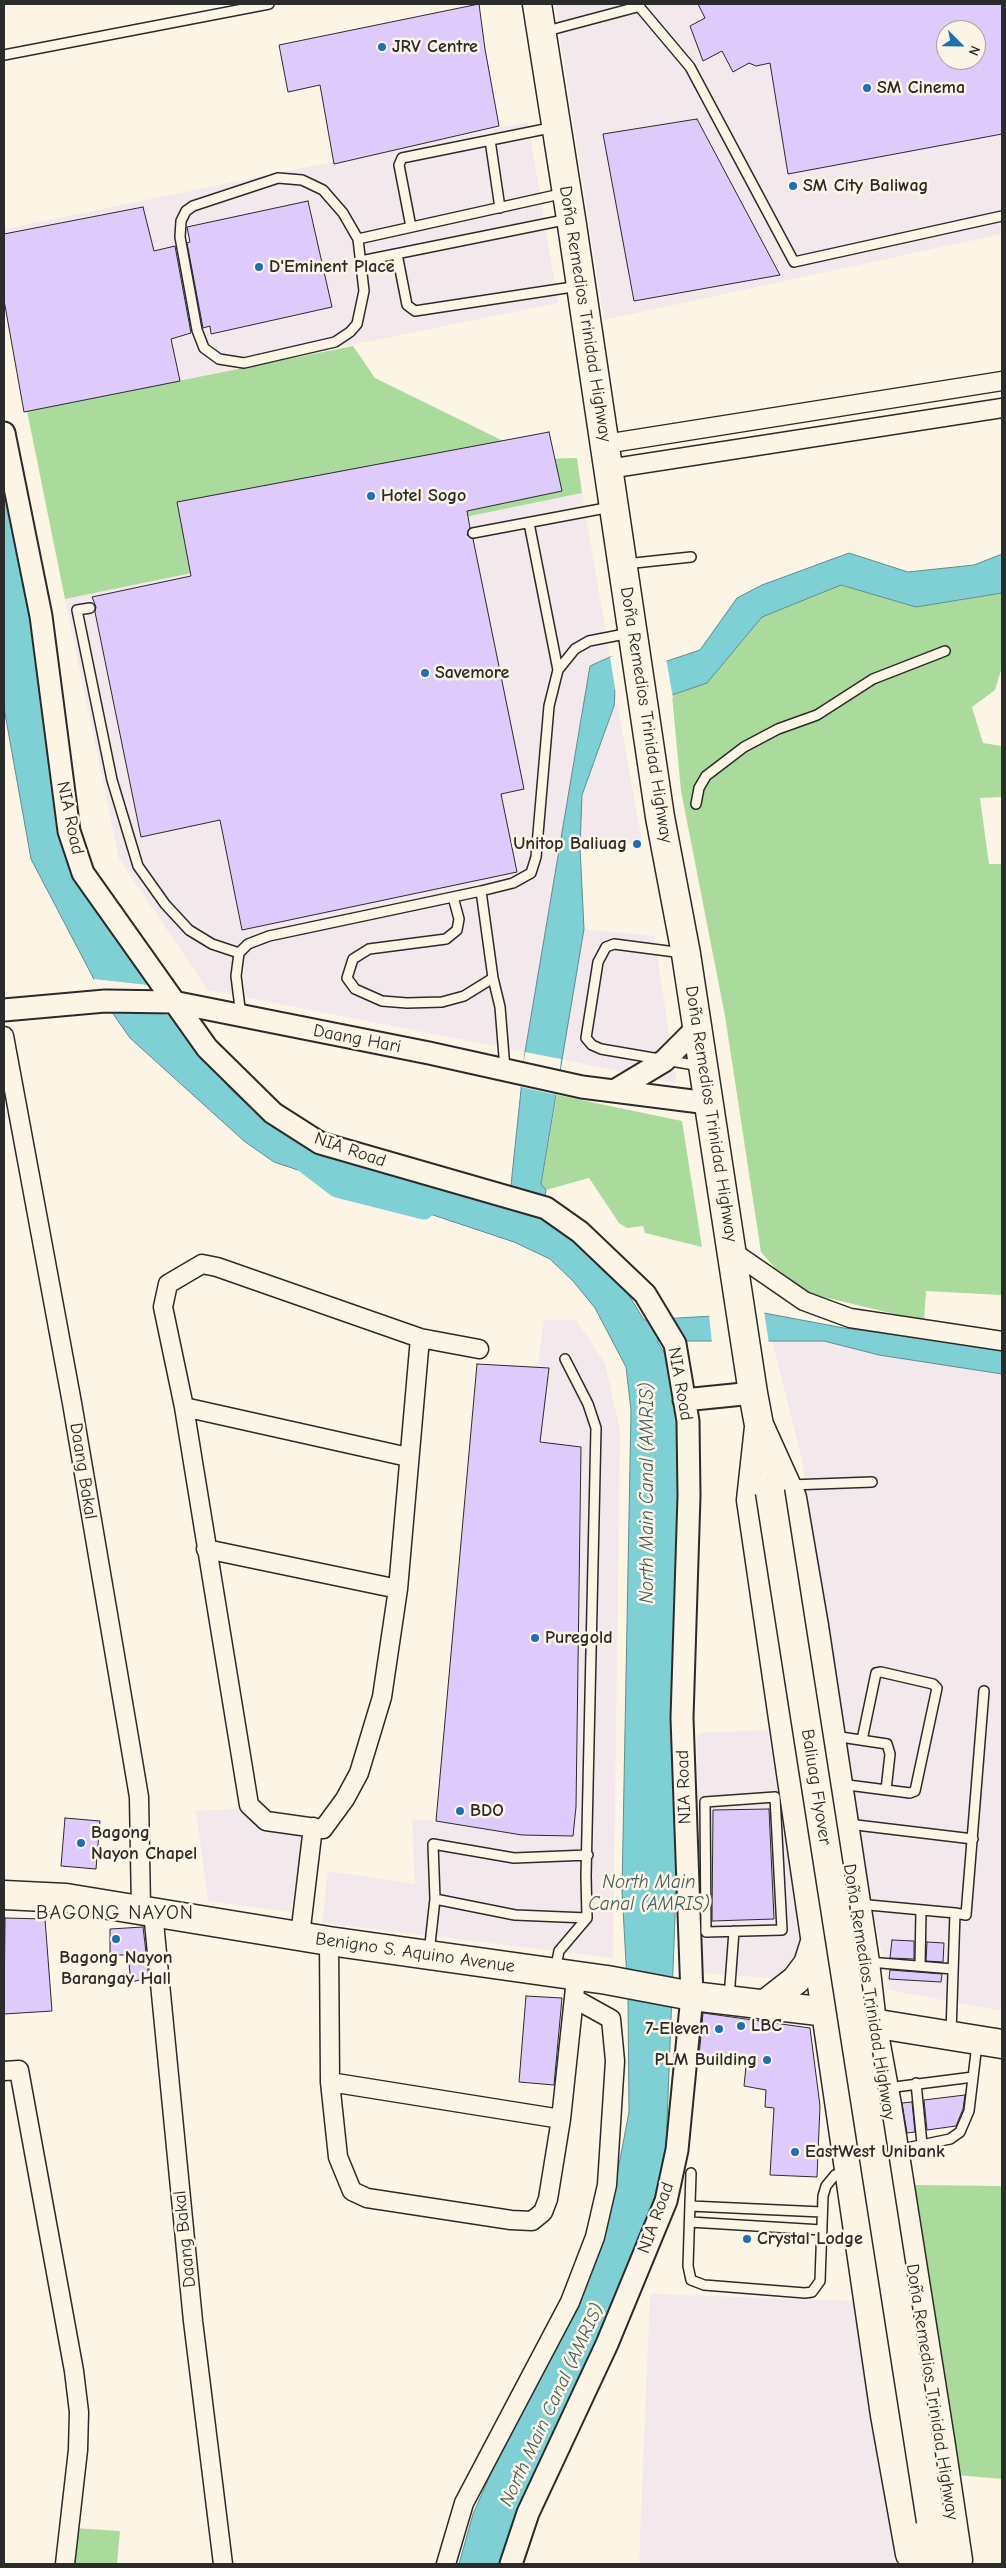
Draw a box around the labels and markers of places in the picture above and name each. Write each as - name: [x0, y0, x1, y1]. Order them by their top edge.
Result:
- place label: JRV Centre: [392, 36, 478, 58]
- marker: JRV Centre: [376, 41, 388, 53]
- place label: SM Cinema: [877, 77, 965, 99]
- marker: SM Cinema: [861, 82, 873, 94]
- place label: SM City Baliwag: [803, 175, 928, 197]
- marker: SM City Baliwag: [787, 180, 799, 192]
- place label: D'Eminent Place: [269, 256, 395, 278]
- marker: D'Eminent Place: [253, 261, 265, 273]
- place label: Hotel Sogo: [381, 485, 466, 507]
- marker: Hotel Sogo: [365, 490, 377, 502]
- place label: Savemore: [435, 662, 509, 684]
- marker: Savemore: [419, 667, 431, 679]
- place label: Unitop Baliuag: [513, 833, 627, 855]
- marker: Unitop Baliuag: [631, 838, 643, 850]
- place label: Puregold: [545, 1627, 613, 1649]
- marker: Puregold: [529, 1632, 541, 1644]
- place label: BDO: [470, 1800, 504, 1822]
- marker: BDO: [454, 1805, 466, 1817]
- place label: Bagong Nayon Chapel: [91, 1822, 197, 1865]
- marker: Bagong Nayon Chapel: [75, 1837, 87, 1849]
- marker: Bagong Nayon Barangay Hall: [110, 1933, 122, 1945]
- place label: Bagong Nayon Barangay Hall: [59, 1947, 173, 1990]
- place label: LBC: [751, 2015, 782, 2037]
- place label: 7-Eleven: [645, 2018, 709, 2040]
- marker: LBC: [735, 2020, 747, 2032]
- marker: 7-Eleven: [713, 2023, 725, 2035]
- place label: PLM Building: [655, 2049, 757, 2071]
- marker: PLM Building: [761, 2054, 773, 2066]
- place label: EastWest Unibank: [805, 2141, 945, 2163]
- marker: EastWest Unibank: [789, 2146, 801, 2158]
- place label: Crystal Lodge: [757, 2228, 863, 2250]
- marker: Crystal Lodge: [741, 2233, 753, 2245]

